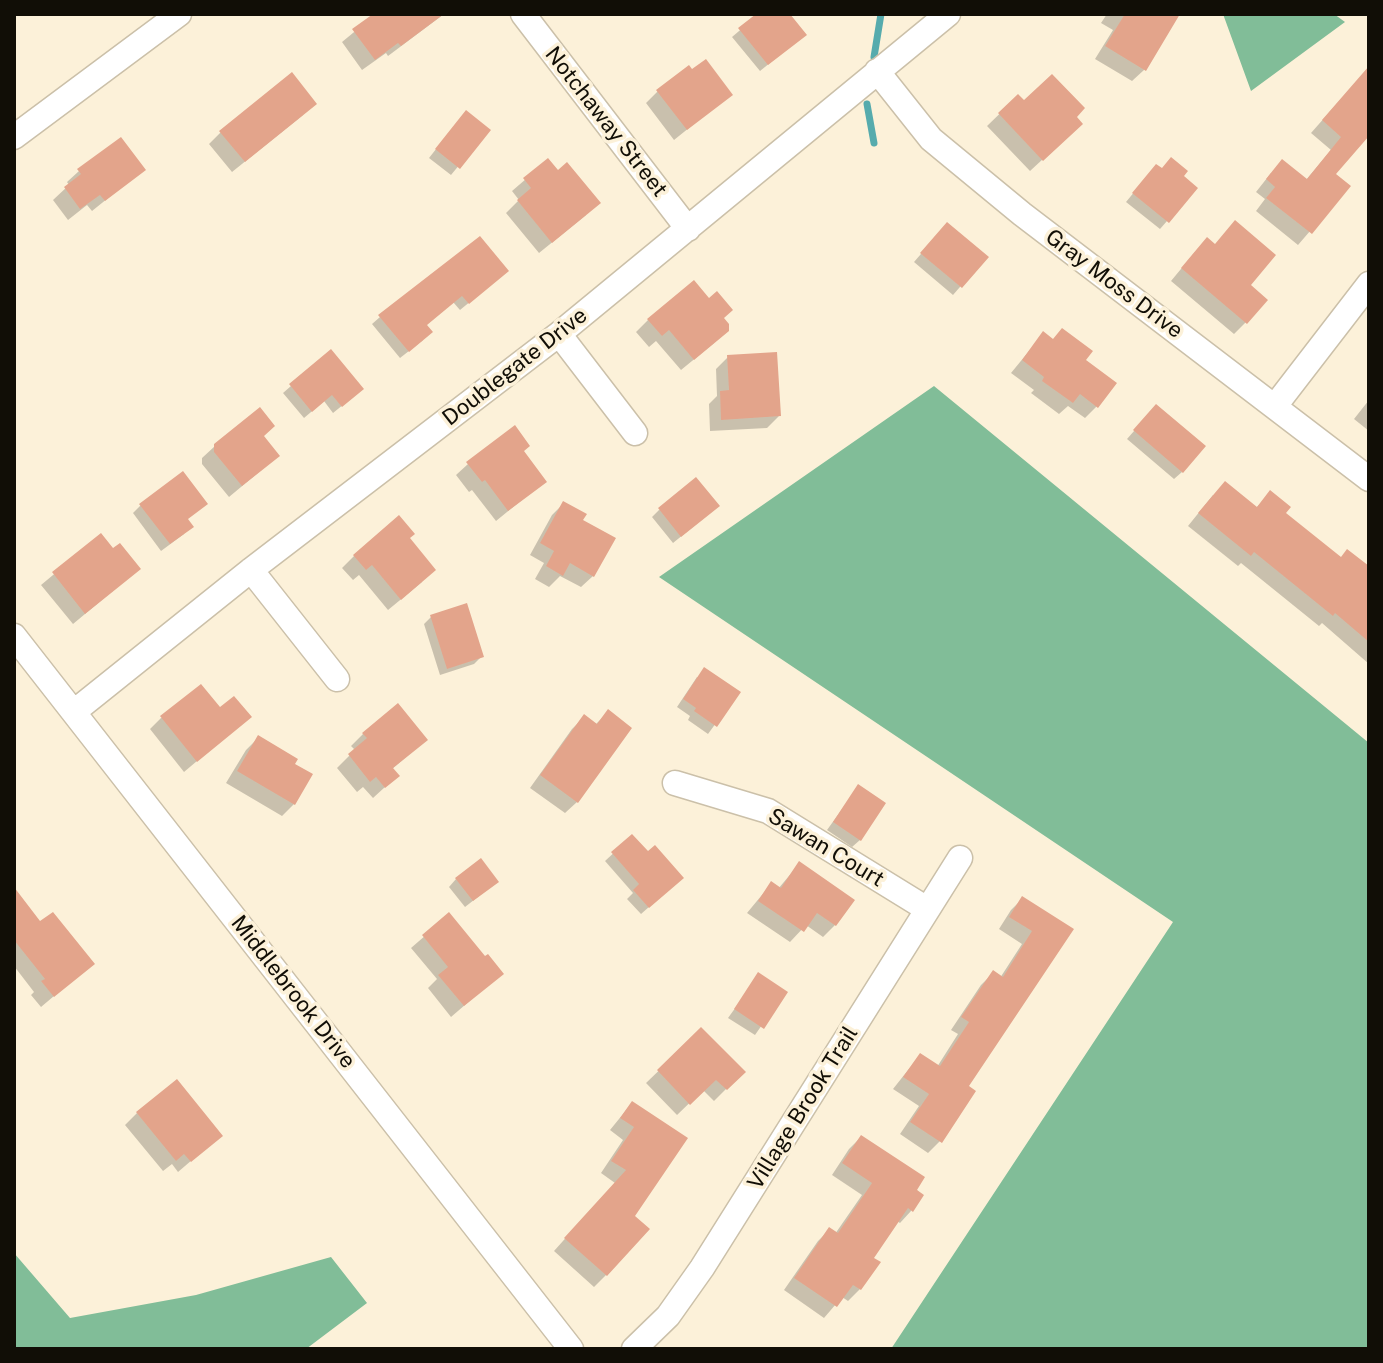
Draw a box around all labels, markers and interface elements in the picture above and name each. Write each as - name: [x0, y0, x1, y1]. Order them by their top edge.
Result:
- street label: Notchaway Street: [539, 42, 673, 202]
- street label: Gray Moss Drive: [1040, 224, 1188, 344]
- street label: Doublegate Drive: [438, 302, 592, 432]
- street label: Sawan Court: [763, 803, 889, 893]
- street label: Middlebrook Drive: [225, 910, 361, 1074]
- street label: Village Brook Trail: [742, 1022, 864, 1194]

